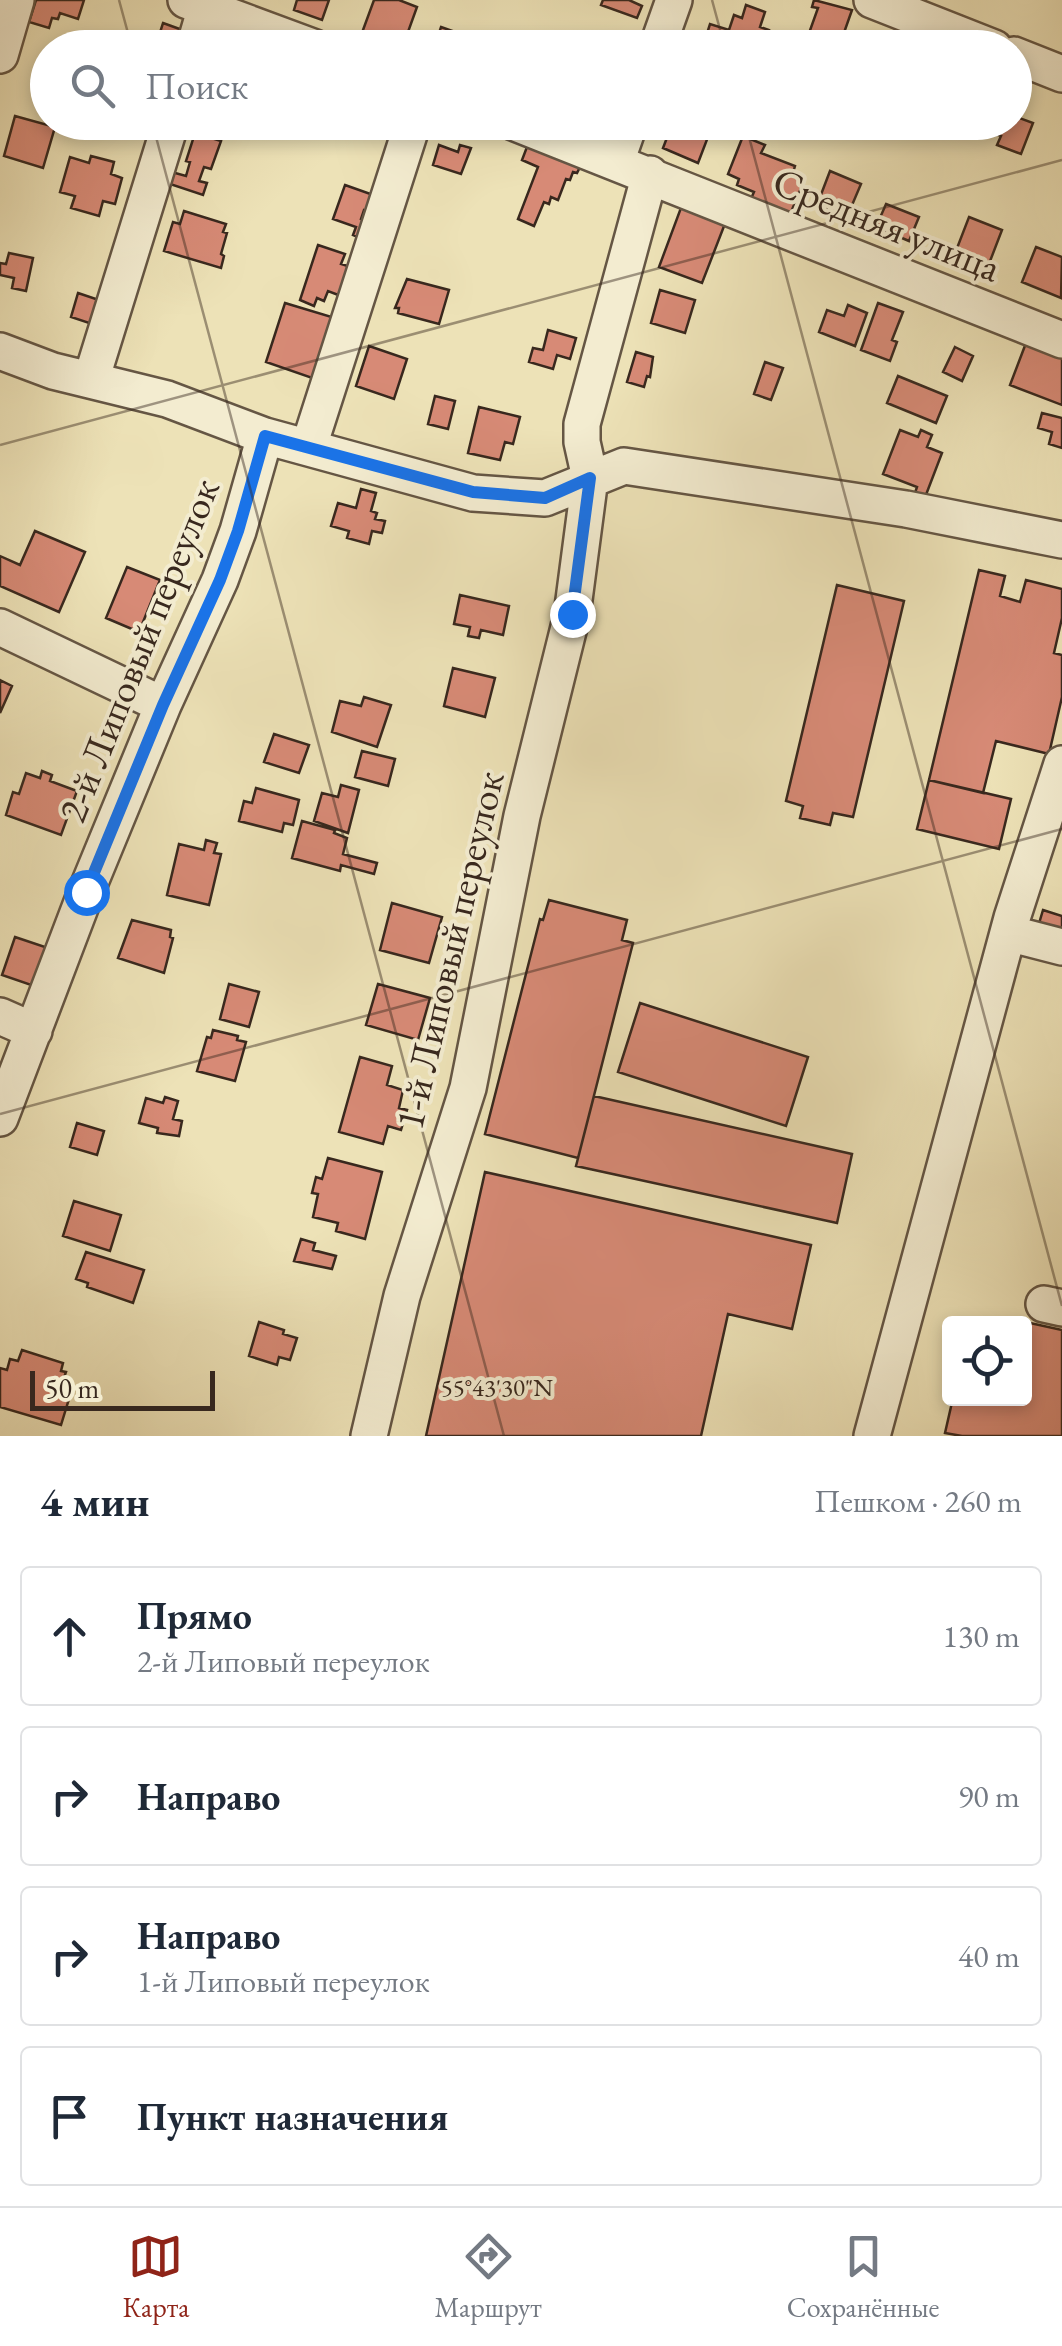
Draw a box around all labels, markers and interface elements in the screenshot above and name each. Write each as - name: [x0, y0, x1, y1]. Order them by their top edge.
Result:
- search box: [30, 30, 1032, 140]
- icon: search: [65, 58, 120, 113]
- text: Поиск: [145, 61, 248, 110]
- street label: Средняя улица: [766, 155, 1008, 293]
- street label: 2-й Липовый переулок: [45, 471, 231, 829]
- route end: [550, 592, 596, 638]
- street label: 1-й Липовый переулок: [382, 766, 516, 1134]
- route start: [64, 870, 110, 916]
- map controls: [942, 1316, 1032, 1406]
- button: locate: [942, 1316, 1032, 1406]
- scale bar: [30, 1366, 215, 1410]
- text: 50 m: [45, 1370, 99, 1406]
- text: 55°43'30"N: [441, 1371, 553, 1403]
- text: 4 мин: [40, 1474, 149, 1529]
- text: Пешком · 260 m: [814, 1480, 1022, 1522]
- text: Прямо: [137, 1591, 252, 1640]
- icon: ahead: [42, 1609, 97, 1664]
- text: 130 m: [943, 1615, 1020, 1657]
- text: 2-й Липовый переулок: [137, 1640, 430, 1682]
- icon: right: [42, 1769, 97, 1824]
- text: Направо: [137, 1772, 280, 1821]
- text: 90 m: [958, 1775, 1020, 1817]
- text: Направо: [137, 1911, 280, 1960]
- icon: right: [42, 1929, 97, 1984]
- text: 40 m: [958, 1935, 1020, 1977]
- text: 1-й Липовый переулок: [137, 1960, 430, 2002]
- icon: arrive: [42, 2089, 97, 2144]
- text: Пункт назначения: [137, 2092, 448, 2141]
- tab: Карта: [123, 2229, 189, 2325]
- tab: Маршрут: [434, 2229, 542, 2325]
- tab: Сохранённые: [787, 2229, 939, 2325]

